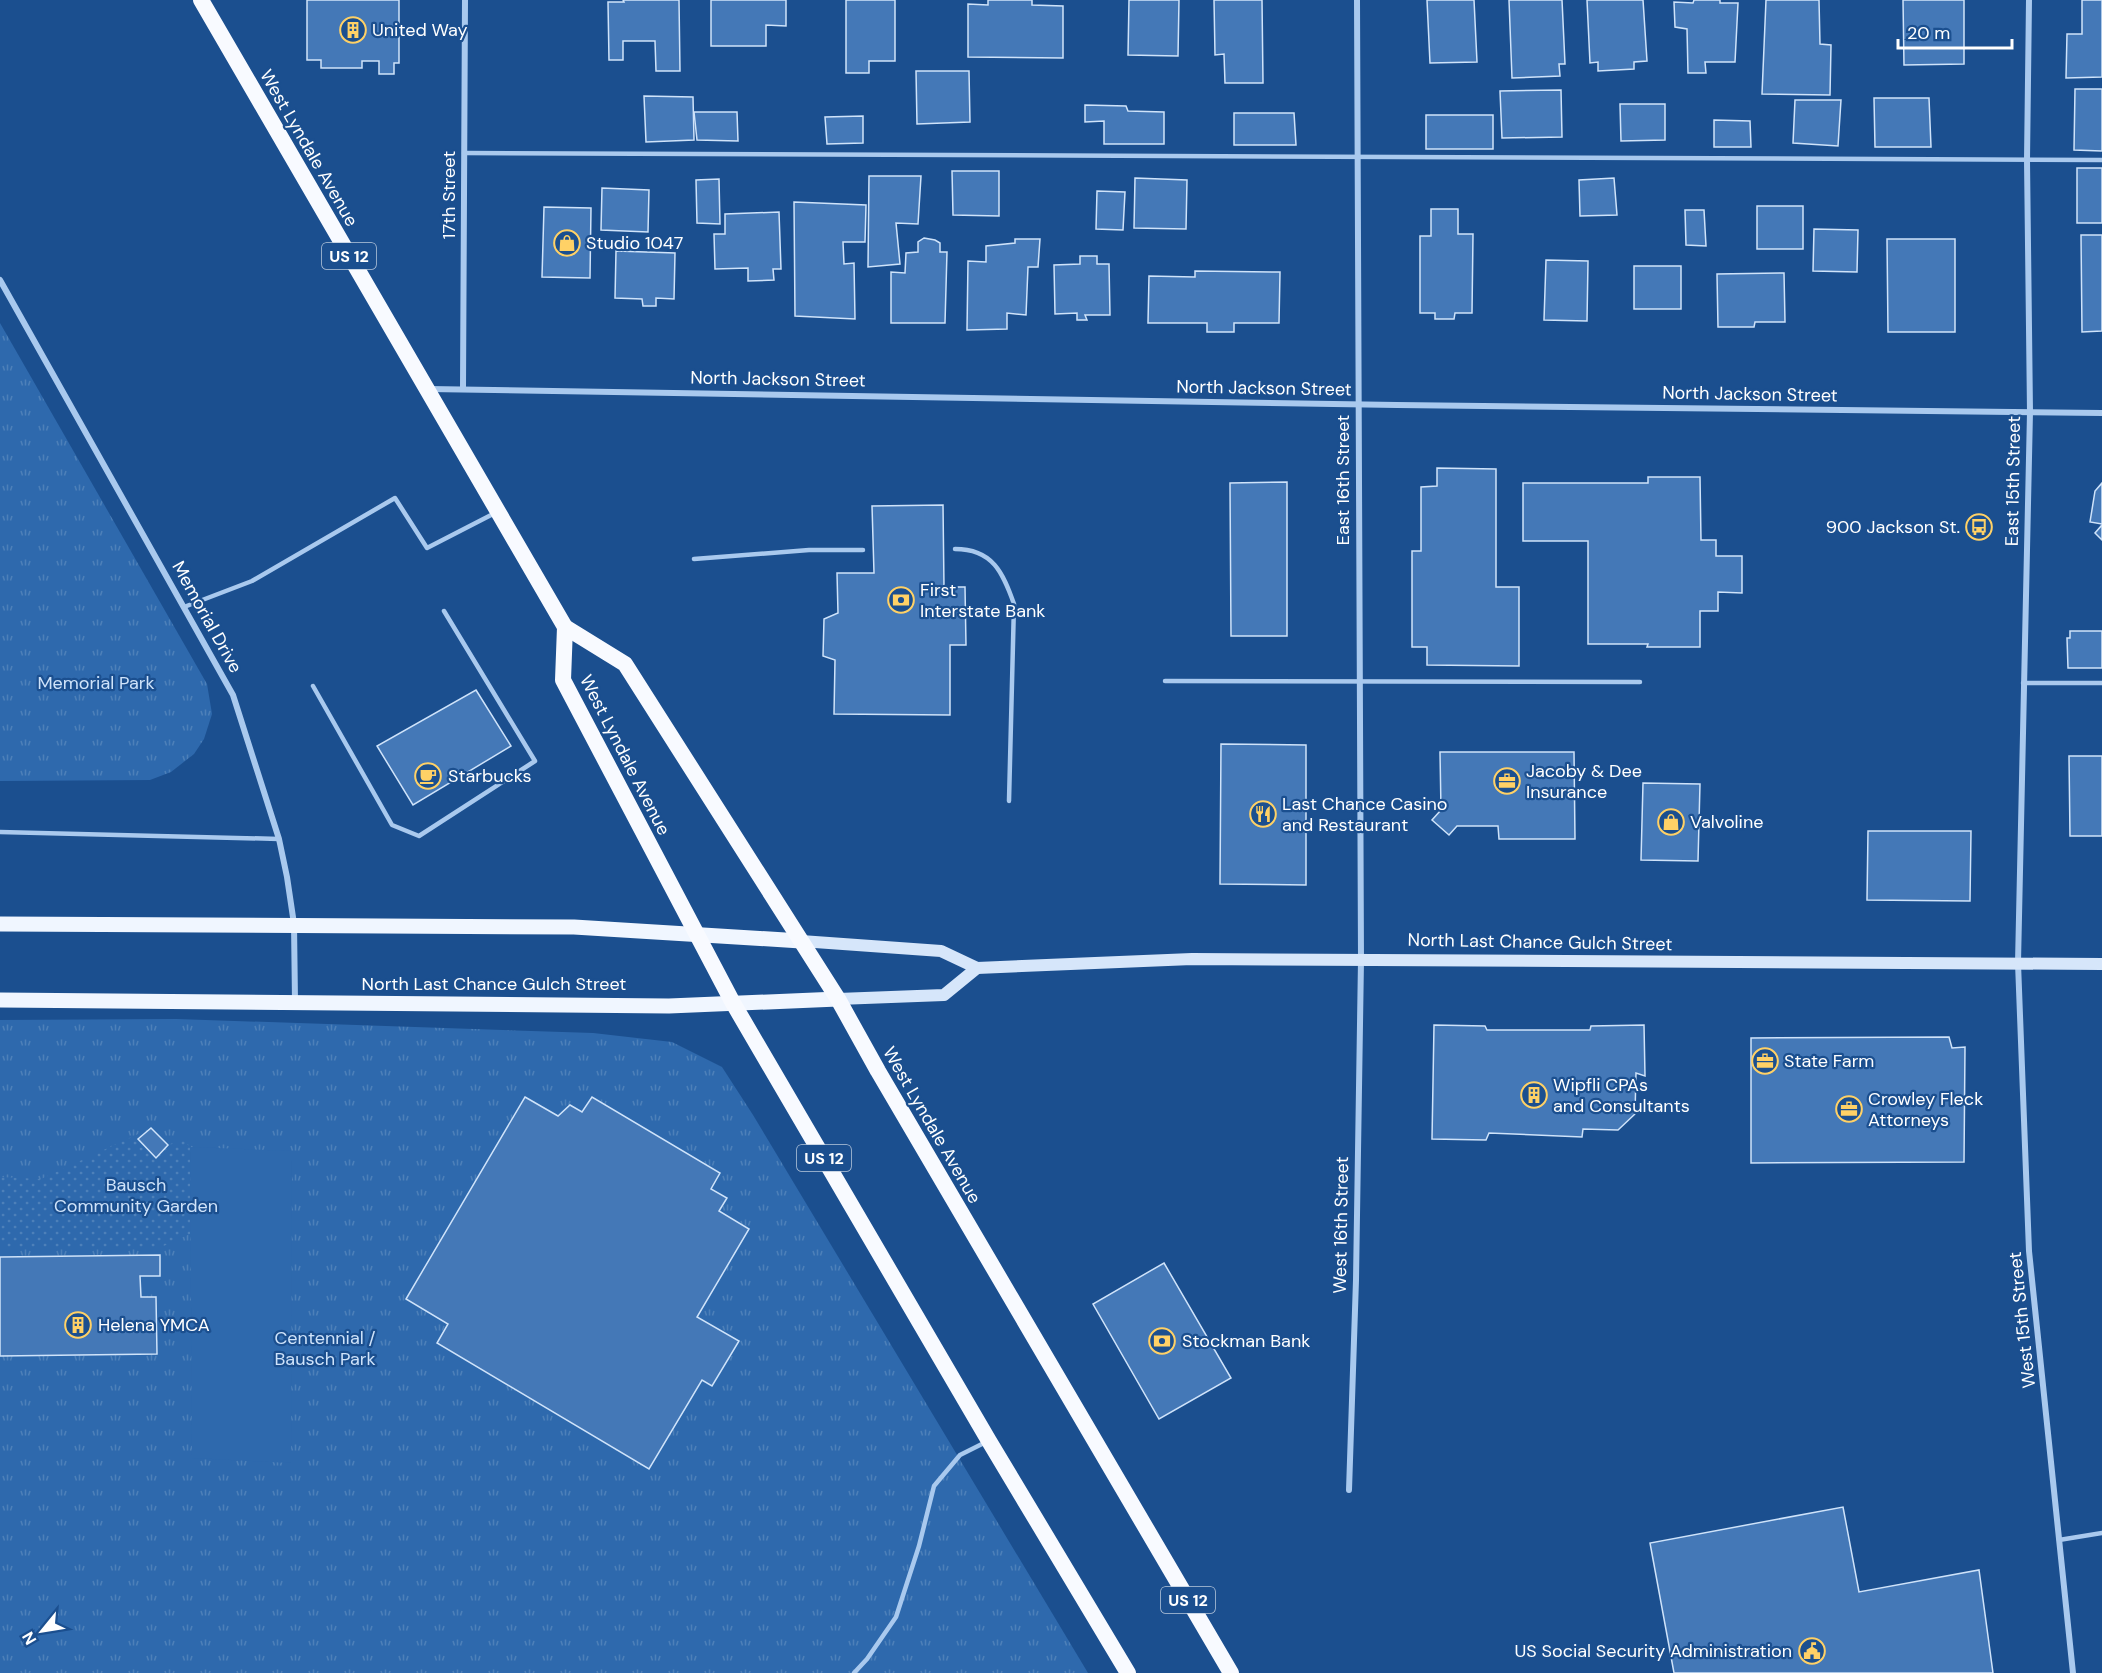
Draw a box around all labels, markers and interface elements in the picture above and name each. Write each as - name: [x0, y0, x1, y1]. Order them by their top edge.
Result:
- scale bar: [1898, 12, 2012, 50]
- building icon: United Way: [338, 15, 368, 45]
- place label: United Way: [372, 18, 468, 42]
- text: 20 m: [1907, 21, 1950, 45]
- street label: West Lyndale Avenue: [254, 65, 364, 231]
- street label: 17th Street: [437, 151, 461, 239]
- shop icon: Studio 1047: [552, 228, 582, 258]
- place label: Studio 1047: [586, 231, 683, 255]
- road number: US 12: [322, 243, 376, 269]
- street label: North Jackson Street: [690, 365, 866, 393]
- street label: North Jackson Street: [1176, 374, 1352, 402]
- street label: North Jackson Street: [1662, 380, 1838, 408]
- street label: East 16th Street: [1331, 415, 1355, 545]
- street label: East 15th Street: [2000, 416, 2026, 546]
- bus stop icon: 900 Jackson St.: [1964, 512, 1994, 542]
- place label: 900 Jackson St.: [1826, 515, 1960, 539]
- street label: Memorial Drive: [166, 557, 248, 677]
- place label: First Interstate Bank: [920, 578, 1045, 623]
- bank icon: First Interstate Bank: [886, 585, 916, 615]
- park label: Memorial Park: [37, 671, 155, 695]
- street label: West Lyndale Avenue: [574, 671, 676, 839]
- place label: Jacoby & Dee Insurance: [1526, 759, 1642, 804]
- cafe icon: Starbucks: [413, 761, 443, 791]
- place label: Starbucks: [448, 764, 531, 788]
- office icon: Jacoby & Dee Insurance: [1492, 766, 1522, 796]
- place label: Last Chance Casino and Restaurant: [1282, 792, 1448, 837]
- restaurant icon: Last Chance Casino and Restaurant: [1248, 799, 1278, 829]
- shop icon: Valvoline: [1656, 807, 1686, 837]
- place label: Valvoline: [1690, 810, 1763, 834]
- street label: North Last Chance Gulch Street: [1407, 928, 1673, 956]
- street label: North Last Chance Gulch Street: [362, 972, 626, 996]
- street label: West Lyndale Avenue: [877, 1042, 987, 1208]
- office icon: State Farm: [1750, 1046, 1780, 1076]
- place label: State Farm: [1784, 1049, 1874, 1073]
- place label: Wipfli CPAs and Consultants: [1553, 1073, 1690, 1118]
- building icon: Wipfli CPAs and Consultants: [1519, 1080, 1549, 1110]
- place label: Crowley Fleck Attorneys: [1868, 1087, 1983, 1132]
- office icon: Crowley Fleck Attorneys: [1834, 1094, 1864, 1124]
- road number: US 12: [797, 1145, 851, 1171]
- street label: West 16th Street: [1328, 1156, 1354, 1294]
- park label: Bausch Community Garden: [54, 1173, 218, 1218]
- street label: West 15th Street: [2003, 1251, 2041, 1389]
- building icon: Helena YMCA: [63, 1310, 93, 1340]
- place label: Helena YMCA: [98, 1313, 210, 1337]
- park label: Centennial / Bausch Park: [274, 1326, 376, 1371]
- bank icon: Stockman Bank: [1147, 1326, 1177, 1356]
- place label: Stockman Bank: [1182, 1329, 1310, 1353]
- road number: US 12: [1161, 1587, 1215, 1613]
- north arrow: [12, 1601, 72, 1661]
- text: N: [17, 1628, 41, 1649]
- public building icon: US Social Security Administration: [1797, 1636, 1827, 1666]
- place label: US Social Security Administration: [1515, 1639, 1792, 1663]

